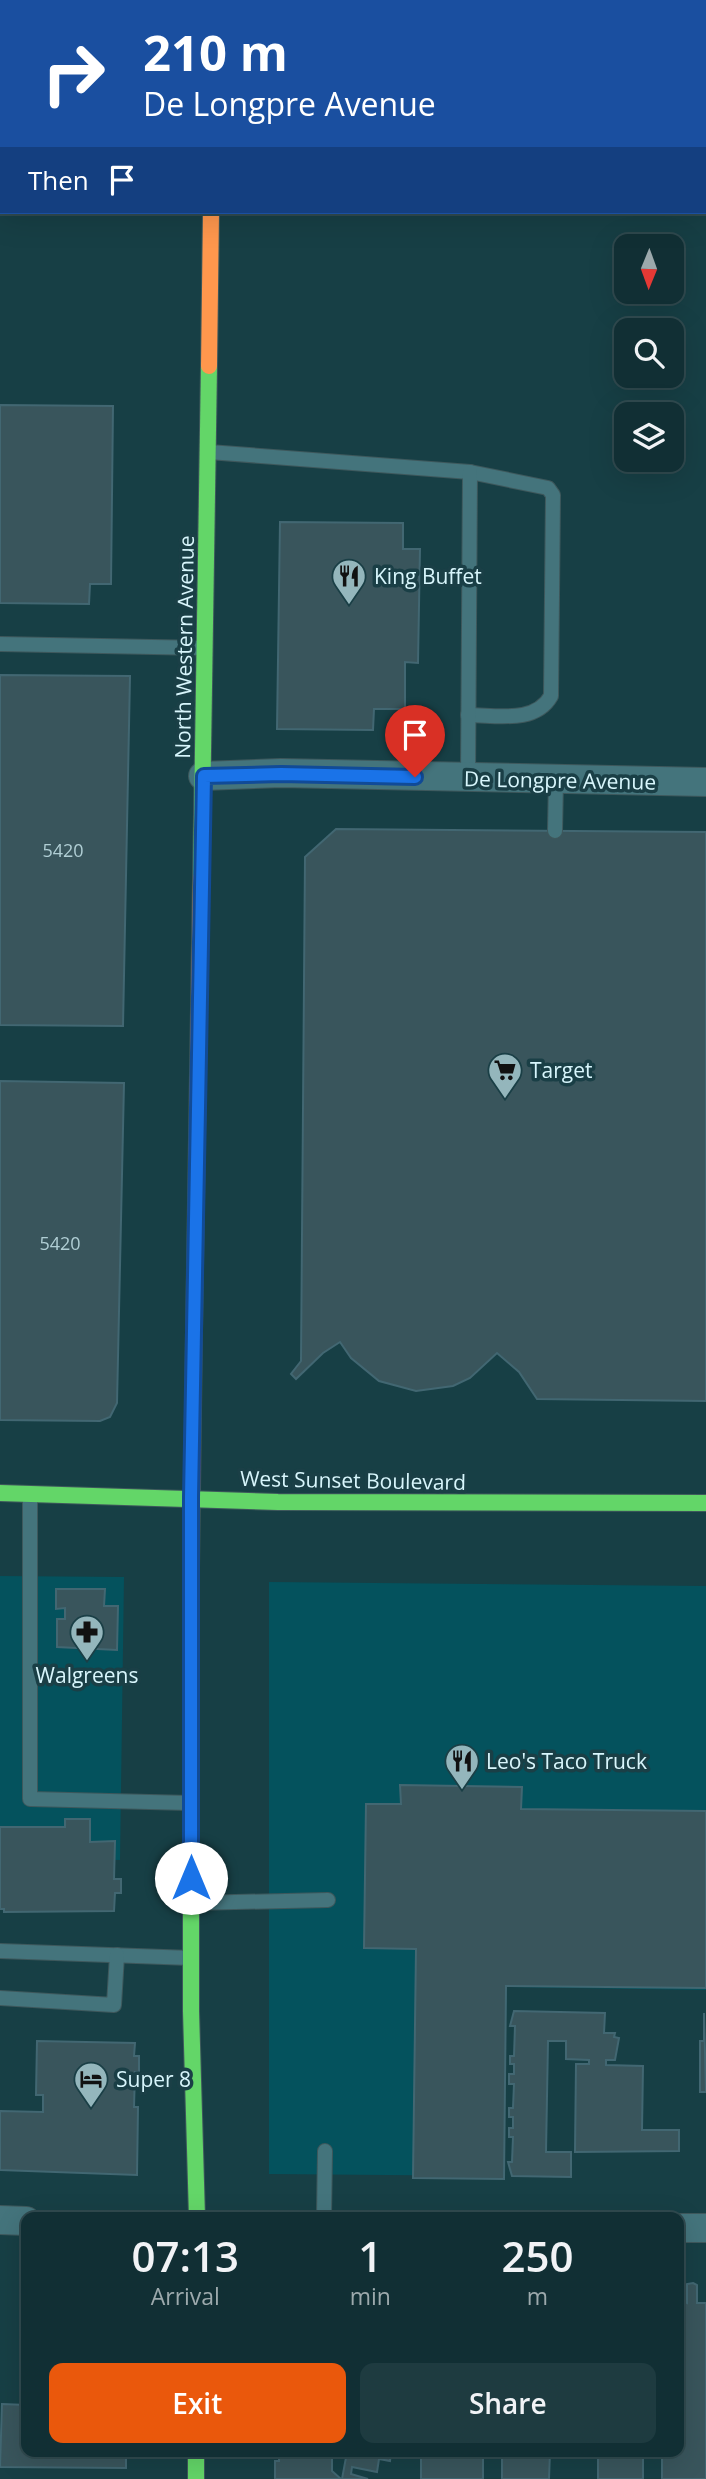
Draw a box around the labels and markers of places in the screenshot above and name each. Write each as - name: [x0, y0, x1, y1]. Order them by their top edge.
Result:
- restaurant icon: King Buffet: [330, 557, 368, 606]
- place label: King Buffet: [374, 562, 482, 590]
- pin: [385, 705, 445, 777]
- supermarket icon: Target: [486, 1051, 524, 1100]
- place label: Target: [530, 1056, 593, 1084]
- pharmacy icon: Walgreens: [68, 1613, 106, 1662]
- place label: Walgreens: [36, 1661, 138, 1689]
- restaurant icon: Leo's Taco Truck: [443, 1742, 481, 1791]
- place label: Leo's Taco Truck: [486, 1747, 647, 1775]
- hotel icon: Super 8: [72, 2060, 110, 2109]
- place label: Super 8: [116, 2065, 191, 2093]

